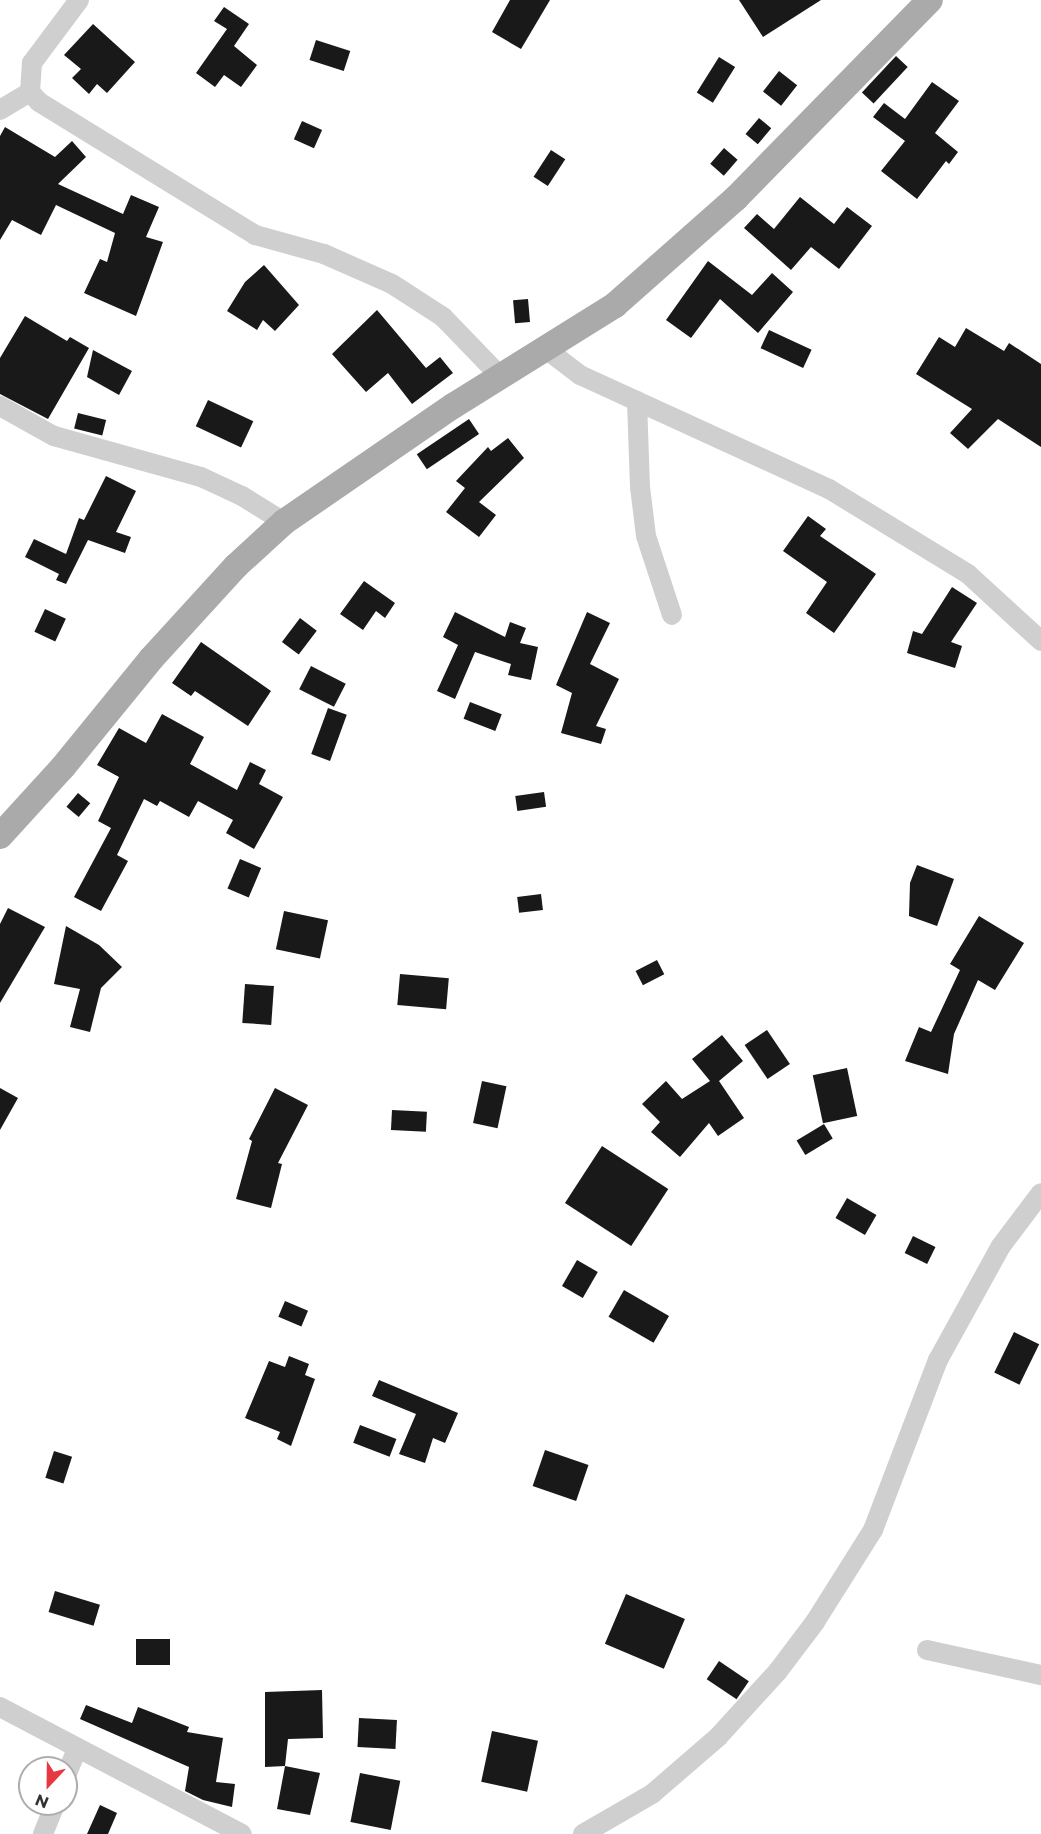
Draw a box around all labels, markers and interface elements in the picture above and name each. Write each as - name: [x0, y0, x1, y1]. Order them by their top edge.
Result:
- north arrow: [18, 1756, 78, 1816]
- text: N: [32, 1790, 51, 1813]

